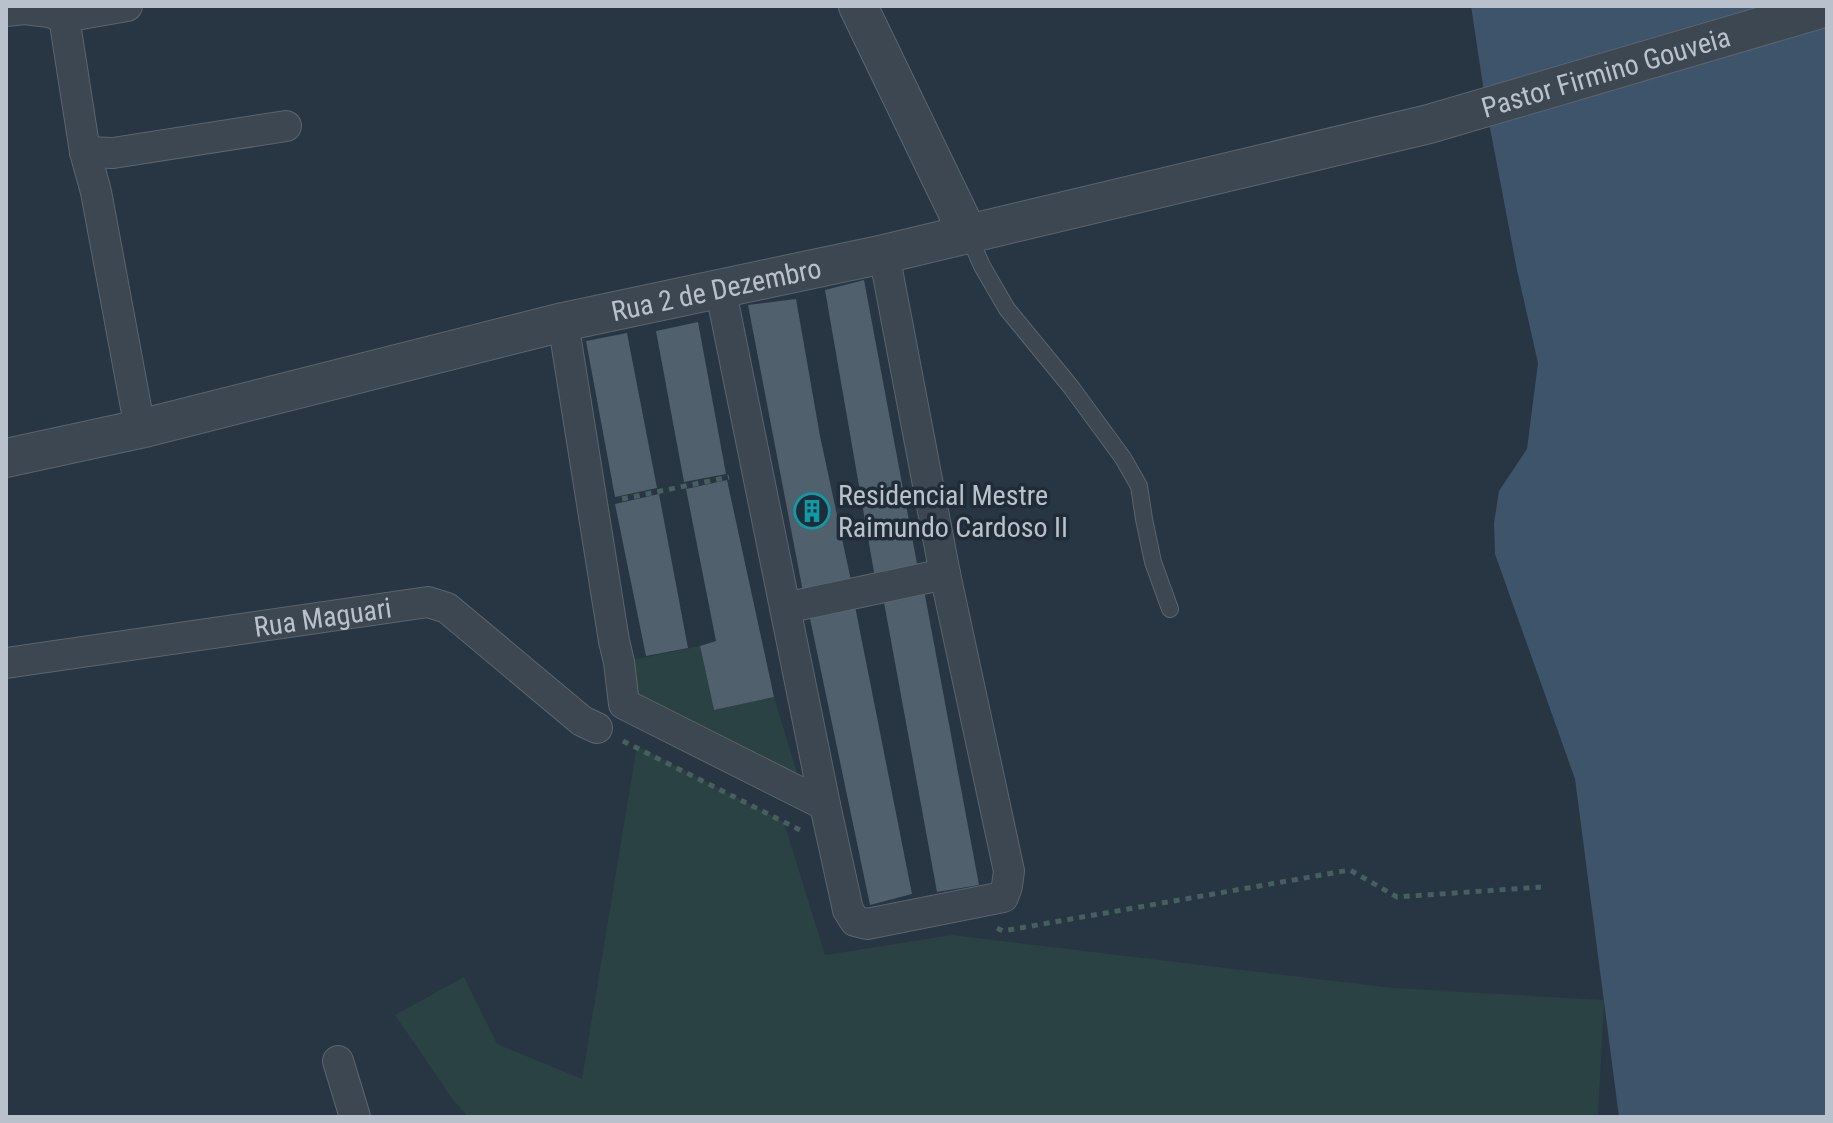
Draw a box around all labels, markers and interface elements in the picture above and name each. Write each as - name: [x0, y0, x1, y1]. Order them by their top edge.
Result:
- street label: Pastor Firmino Gouveia: [1478, 20, 1734, 125]
- street label: Rua 2 de Dezembro: [608, 252, 824, 328]
- place label: Residencial Mestre Raimundo Cardoso II: [838, 479, 1068, 544]
- building icon: Residencial Mestre Raimundo Cardoso II: [793, 492, 831, 530]
- street label: Rua Maguari: [252, 591, 394, 644]

